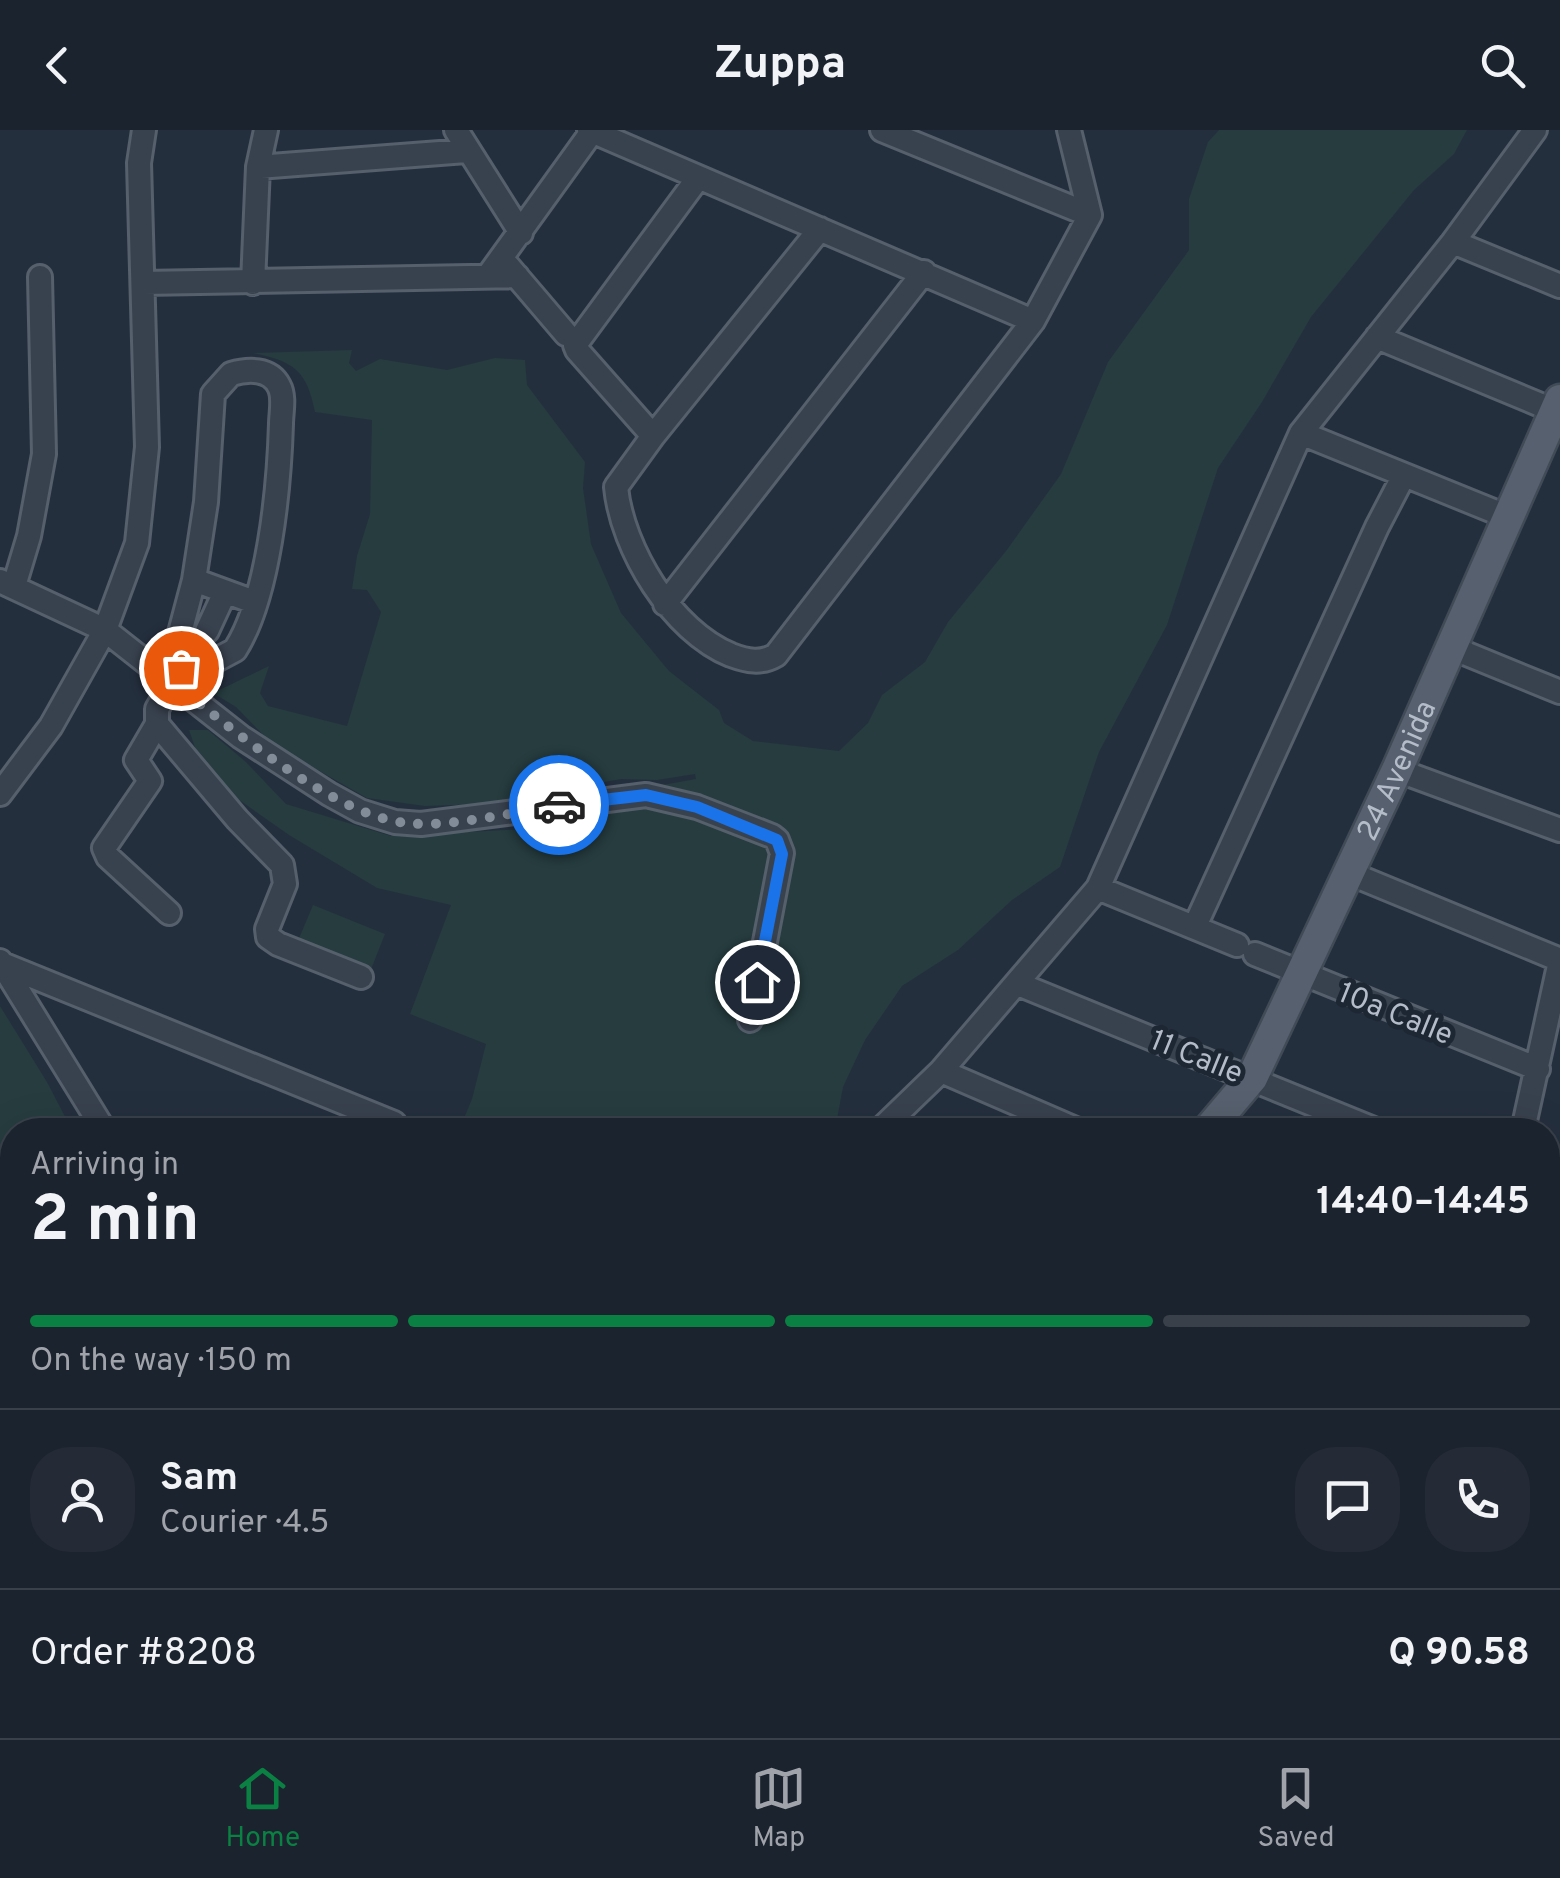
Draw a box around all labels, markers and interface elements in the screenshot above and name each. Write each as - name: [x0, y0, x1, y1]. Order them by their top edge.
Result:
- text: Zuppa: [714, 37, 846, 94]
- icon: back: [30, 38, 85, 93]
- icon: search: [1475, 38, 1530, 93]
- pin: [139, 626, 224, 711]
- icon: bag: [154, 641, 209, 696]
- street label: 24 Avenida: [1350, 695, 1446, 847]
- courier: [509, 755, 609, 855]
- icon: car: [532, 778, 587, 833]
- pin: [715, 940, 800, 1025]
- icon: home: [730, 955, 785, 1010]
- street label: 10a Calle: [1332, 976, 1458, 1055]
- street label: 11 Calle: [1144, 1023, 1248, 1094]
- text: Arriving in: [30, 1146, 179, 1186]
- text: 14:40–14:45: [1316, 1179, 1530, 1228]
- text: 2 min: [30, 1182, 200, 1264]
- text: On the way · 150 m: [30, 1342, 292, 1382]
- button: person: [30, 1447, 135, 1552]
- button: chat: [1295, 1447, 1400, 1552]
- button: phone: [1425, 1447, 1530, 1552]
- text: Sam: [160, 1455, 238, 1504]
- text: Courier · 4.5: [160, 1504, 329, 1544]
- text: Order #8208: [30, 1630, 257, 1679]
- text: Q 90.58: [1388, 1630, 1530, 1679]
- tab: Home: [226, 1761, 300, 1857]
- tab: Map: [751, 1761, 806, 1857]
- tab: Saved: [1257, 1761, 1334, 1857]

